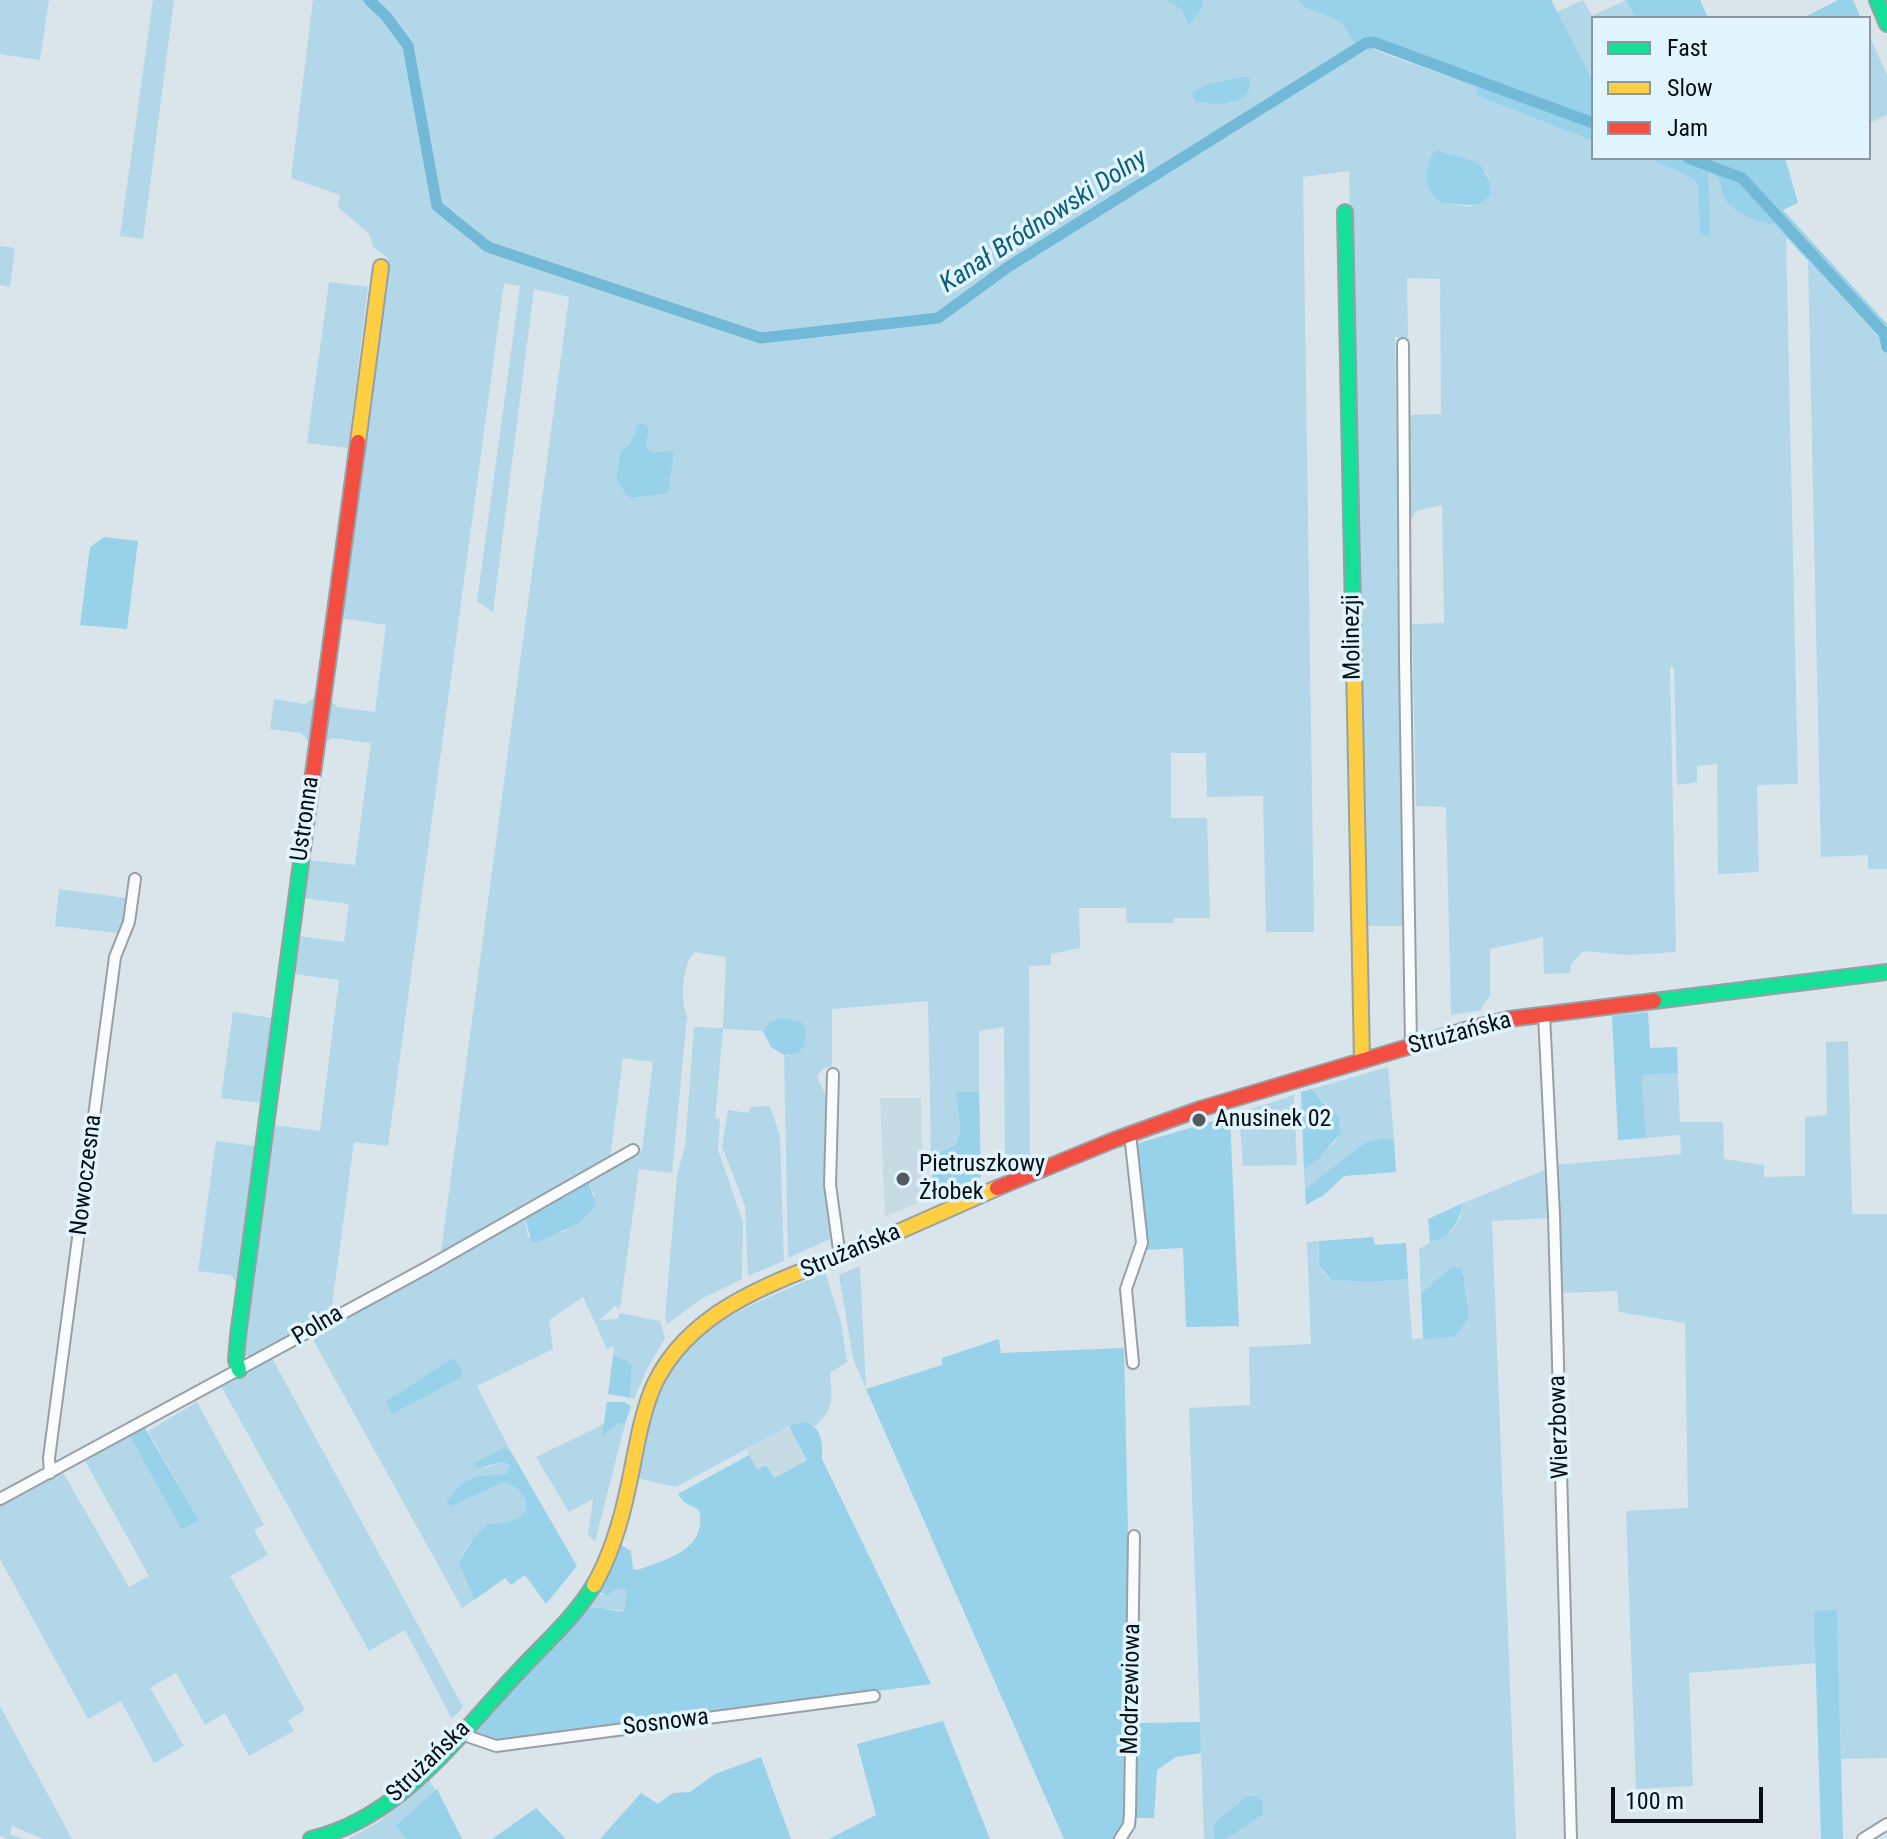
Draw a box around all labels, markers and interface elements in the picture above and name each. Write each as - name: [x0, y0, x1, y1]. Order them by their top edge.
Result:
- legend: [1591, 16, 1871, 160]
- text: Fast: [1667, 34, 1708, 62]
- text: Slow: [1667, 74, 1713, 102]
- text: Jam: [1667, 114, 1708, 142]
- water label: Kanał Bródnowski Dolny: [935, 144, 1153, 300]
- street label: Molinezji: [1338, 594, 1368, 680]
- street label: Ustronna: [286, 775, 326, 863]
- street label: Strużańska: [1405, 1006, 1515, 1062]
- place label: Anusinek 02: [1215, 1106, 1331, 1134]
- marker: Anusinek 02: [1190, 1111, 1208, 1129]
- street label: Nowoczesna: [65, 1113, 109, 1237]
- place label: Pietruszkowy Żłobek: [919, 1151, 1045, 1207]
- marker: Pietruszkowy Żłobek: [894, 1170, 912, 1188]
- street label: Strużańska: [797, 1218, 905, 1286]
- street label: Polna: [288, 1300, 348, 1352]
- street label: Wierzbowa: [1544, 1375, 1576, 1479]
- street label: Modrzewiowa: [1116, 1623, 1148, 1755]
- street label: Sosnowa: [621, 1703, 711, 1743]
- street label: Strużańska: [381, 1715, 477, 1809]
- scale bar: [1615, 1771, 1767, 1821]
- text: 100 m: [1625, 1787, 1684, 1815]

